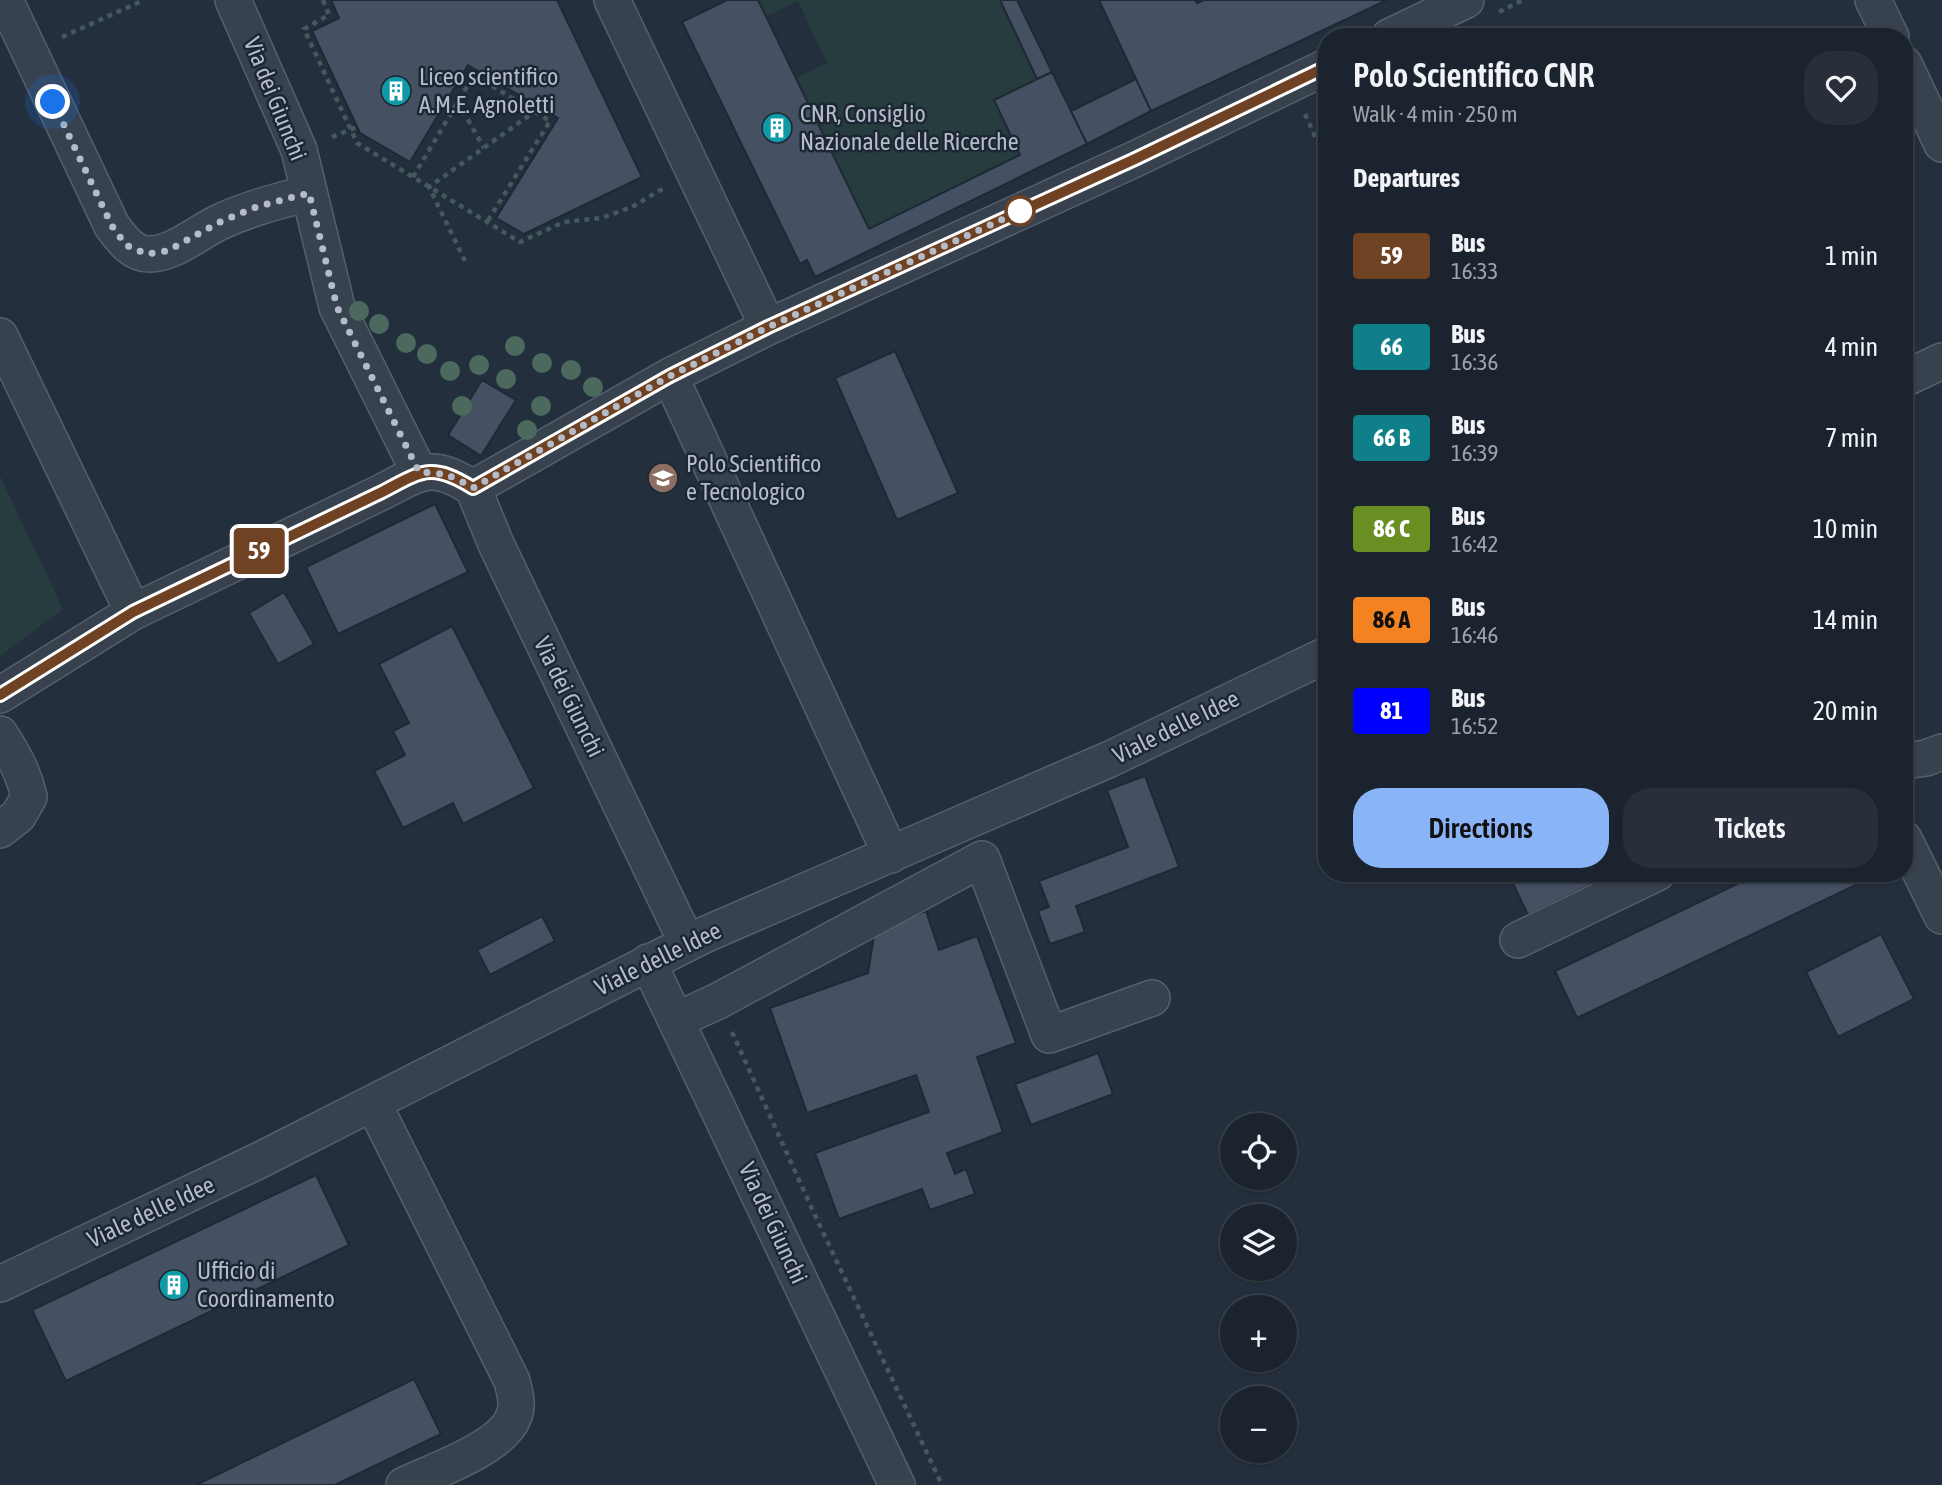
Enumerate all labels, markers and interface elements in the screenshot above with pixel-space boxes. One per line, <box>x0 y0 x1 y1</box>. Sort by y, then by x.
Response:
street label: Via dei Giunchi <box>239 33 312 164</box>
button: heart <box>1804 51 1878 125</box>
text: Polo Scientifico CNR <box>1353 56 1594 94</box>
place label: Liceo scientifico A.M.E. Agnoletti <box>419 63 558 118</box>
building icon: Liceo scientifico A.M.E. Agnoletti <box>379 74 413 108</box>
your location <box>35 84 70 119</box>
place label: CNR, Consiglio Nazionale delle Ricerche <box>800 100 1019 155</box>
text: Walk · 4 min · 250 m <box>1353 101 1517 127</box>
building icon: CNR, Consiglio Nazionale delle Ricerche <box>760 111 794 145</box>
text: Departures <box>1353 163 1460 193</box>
unlabelled marker <box>1005 196 1035 226</box>
text: Bus <box>1451 228 1485 258</box>
text: 1 min <box>1825 241 1878 271</box>
text: 59 <box>1380 242 1403 269</box>
text: 16:33 <box>1451 258 1498 284</box>
text: Bus <box>1451 319 1485 349</box>
text: 4 min <box>1825 332 1878 362</box>
text: 66 <box>1380 333 1403 360</box>
text: 16:36 <box>1451 349 1498 375</box>
text: Bus <box>1451 410 1485 440</box>
text: 7 min <box>1825 423 1878 453</box>
text: 66 B <box>1373 424 1410 451</box>
text: 16:39 <box>1451 440 1498 466</box>
place label: Polo Scientifico e Tecnologico <box>686 450 821 505</box>
school or university icon: Polo Scientifico e Tecnologico <box>646 461 680 495</box>
text: Bus <box>1451 501 1485 531</box>
text: 10 min <box>1813 514 1878 544</box>
text: 86 C <box>1373 515 1410 542</box>
line badge: 59 <box>228 528 290 574</box>
text: 16:42 <box>1451 531 1498 557</box>
text: 59 <box>248 537 270 564</box>
text: Bus <box>1451 592 1485 622</box>
text: 14 min <box>1813 605 1878 635</box>
text: 86 A <box>1373 606 1410 633</box>
text: 16:46 <box>1451 622 1498 648</box>
street label: Via dei Giunchi <box>529 632 610 761</box>
text: Bus <box>1451 683 1485 713</box>
street label: Viale delle Idee <box>1108 684 1243 769</box>
text: 20 min <box>1813 696 1878 726</box>
text: 81 <box>1380 697 1403 724</box>
text: 16:52 <box>1451 713 1498 739</box>
button: Directions <box>1353 788 1609 868</box>
button: Tickets <box>1623 788 1878 868</box>
street label: Viale delle Idee <box>590 916 725 1001</box>
map controls <box>1220 1113 1297 1463</box>
button: locate <box>1220 1113 1297 1190</box>
street label: Via dei Giunchi <box>734 1158 813 1288</box>
street label: Viale delle Idee <box>83 1170 219 1253</box>
button: layers <box>1220 1204 1297 1281</box>
place label: Ufficio di Coordinamento <box>197 1257 335 1312</box>
building icon: Ufficio di Coordinamento <box>157 1268 191 1302</box>
button: + <box>1220 1295 1297 1372</box>
button: − <box>1220 1386 1297 1463</box>

